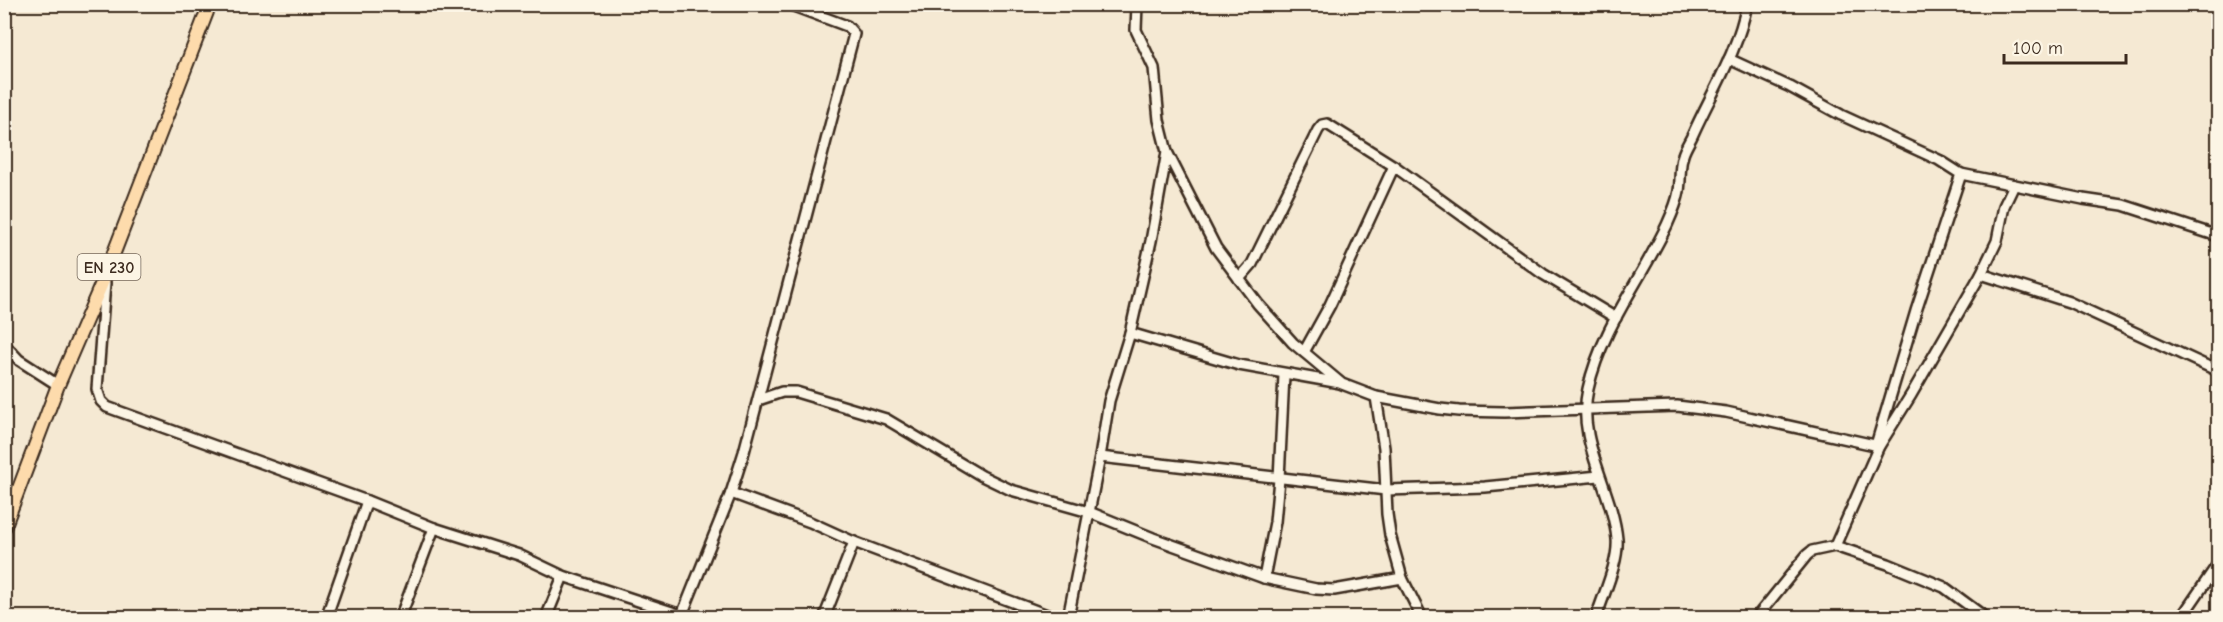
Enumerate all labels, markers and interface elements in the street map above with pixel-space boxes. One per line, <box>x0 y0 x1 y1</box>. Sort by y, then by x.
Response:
scale bar <box>2004 27 2126 65</box>
text: 100 m <box>2013 38 2063 59</box>
road number: EN 230 <box>78 254 140 280</box>

